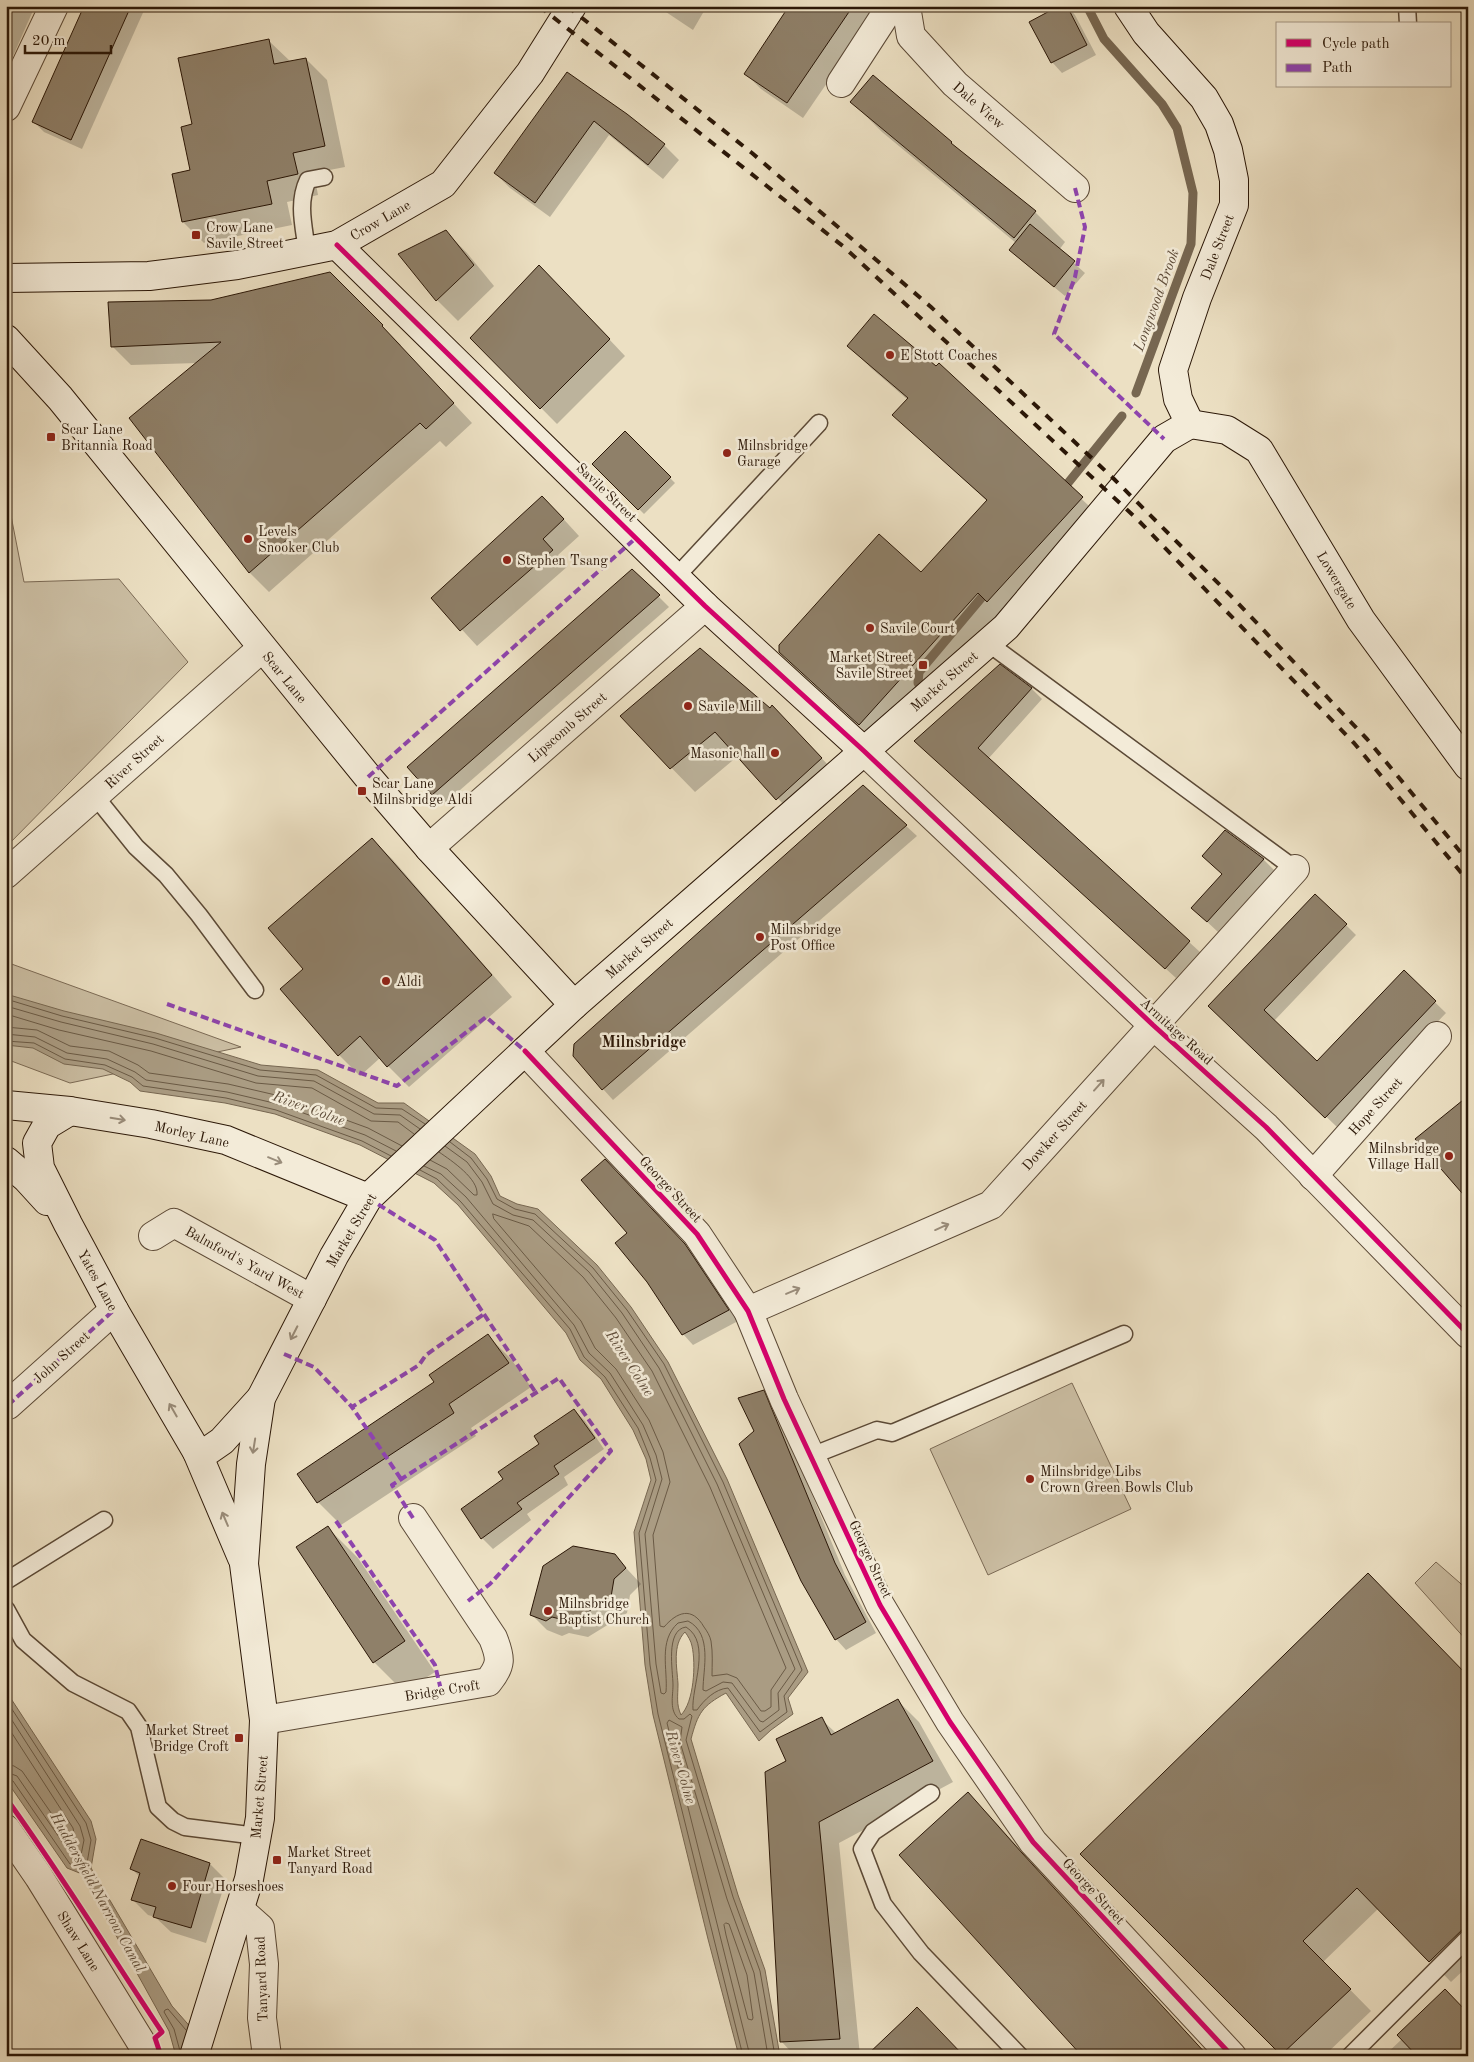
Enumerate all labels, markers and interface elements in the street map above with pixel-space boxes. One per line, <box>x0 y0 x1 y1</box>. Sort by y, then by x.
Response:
scale bar <box>25 22 111 54</box>
legend <box>1276 22 1452 88</box>
text: 20 m <box>32 34 66 49</box>
text: Cycle path <box>1322 37 1390 52</box>
text: Path <box>1322 61 1352 76</box>
street label: Dale View <box>950 80 1007 132</box>
street label: Crow Lane <box>348 198 413 244</box>
street label: Dale Street <box>1199 213 1237 282</box>
place label: Crow Lane Savile Street <box>206 221 284 251</box>
marker: Crow Lane Savile Street <box>190 229 202 241</box>
water label: Longwood Brook <box>1132 247 1183 355</box>
marker: E Stott Coaches <box>884 349 896 361</box>
place label: E Stott Coaches <box>900 349 997 363</box>
place label: Scar Lane Britannia Road <box>61 423 153 453</box>
marker: Scar Lane Britannia Road <box>45 431 57 443</box>
place label: Milnsbridge Garage <box>737 439 808 469</box>
marker: Milnsbridge Garage <box>721 447 733 459</box>
street label: Savile Street <box>574 461 639 525</box>
place label: Levels Snooker Club <box>258 525 339 555</box>
marker: Levels Snooker Club <box>242 533 254 545</box>
street label: Lowergate <box>1314 549 1359 612</box>
marker: Stephen Tsang <box>501 554 513 566</box>
place label: Stephen Tsang <box>517 554 608 568</box>
marker: Savile Court <box>864 622 876 634</box>
place label: Savile Court <box>880 622 955 636</box>
street label: Scar Lane <box>259 649 309 706</box>
street label: Market Street <box>908 649 981 715</box>
place label: Market Street Savile Street <box>829 651 913 681</box>
marker: Market Street Savile Street <box>917 659 929 671</box>
street label: Lipscomb Street <box>526 690 610 765</box>
marker: Savile Mill <box>682 700 694 712</box>
place label: Savile Mill <box>698 700 762 714</box>
street label: River Street <box>103 732 167 792</box>
place label: Masonic hall <box>690 747 765 761</box>
marker: Masonic hall <box>769 747 781 759</box>
place label: Scar Lane Milnsbridge Aldi <box>372 777 473 807</box>
marker: Scar Lane Milnsbridge Aldi <box>356 785 368 797</box>
street label: Market Street <box>603 916 676 982</box>
place label: Milnsbridge Post Office <box>770 923 841 953</box>
marker: Milnsbridge Post Office <box>754 931 766 943</box>
marker: Aldi <box>380 975 392 987</box>
place label: Aldi <box>396 975 422 989</box>
street label: Armitage Road <box>1137 996 1215 1068</box>
district label: Milnsbridge <box>602 1035 686 1051</box>
street label: Hope Street <box>1346 1075 1405 1138</box>
one-way arrow <box>1093 1079 1105 1092</box>
water label: River Colne <box>269 1089 347 1129</box>
street label: Dowker Street <box>1020 1098 1090 1173</box>
one-way arrow <box>110 1114 126 1124</box>
street label: Morley Lane <box>153 1120 231 1150</box>
place label: Milnsbridge Village Hall <box>1367 1142 1439 1172</box>
marker: Milnsbridge Village Hall <box>1443 1150 1455 1162</box>
street label: George Street <box>636 1154 704 1225</box>
one-way arrow <box>267 1156 282 1166</box>
street label: Market Street <box>324 1191 380 1270</box>
one-way arrow <box>934 1221 949 1231</box>
street label: Balmford's Yard West <box>183 1224 306 1301</box>
street label: Yates Lane <box>75 1247 120 1314</box>
one-way arrow <box>785 1286 800 1296</box>
one-way arrow <box>289 1326 299 1341</box>
water label: River Colne <box>601 1327 656 1400</box>
street label: John Street <box>31 1329 93 1387</box>
one-way arrow <box>167 1403 177 1417</box>
one-way arrow <box>249 1438 259 1454</box>
place label: Milnsbridge Libs Crown Green Bowls Club <box>1040 1465 1193 1495</box>
marker: Milnsbridge Libs Crown Green Bowls Club <box>1024 1473 1036 1485</box>
one-way arrow <box>220 1512 230 1527</box>
street label: George Street <box>846 1518 894 1601</box>
place label: Milnsbridge Baptist Church <box>558 1597 650 1627</box>
marker: Milnsbridge Baptist Church <box>542 1605 554 1617</box>
street label: Bridge Croft <box>404 1678 481 1704</box>
place label: Market Street Bridge Croft <box>145 1724 229 1754</box>
water label: River Colne <box>662 1728 697 1806</box>
marker: Market Street Bridge Croft <box>233 1732 245 1744</box>
street label: Market Street <box>249 1755 271 1840</box>
water label: Huddersfield Narrow Canal <box>46 1809 147 1976</box>
place label: Market Street Tanyard Road <box>287 1846 373 1876</box>
marker: Market Street Tanyard Road <box>271 1854 283 1866</box>
street label: George Street <box>1059 1856 1127 1927</box>
marker: Four Horseshoes <box>166 1880 178 1892</box>
place label: Four Horseshoes <box>182 1880 284 1894</box>
street label: Shaw Lane <box>54 1909 102 1974</box>
street label: Tanyard Road <box>254 1936 270 2022</box>

